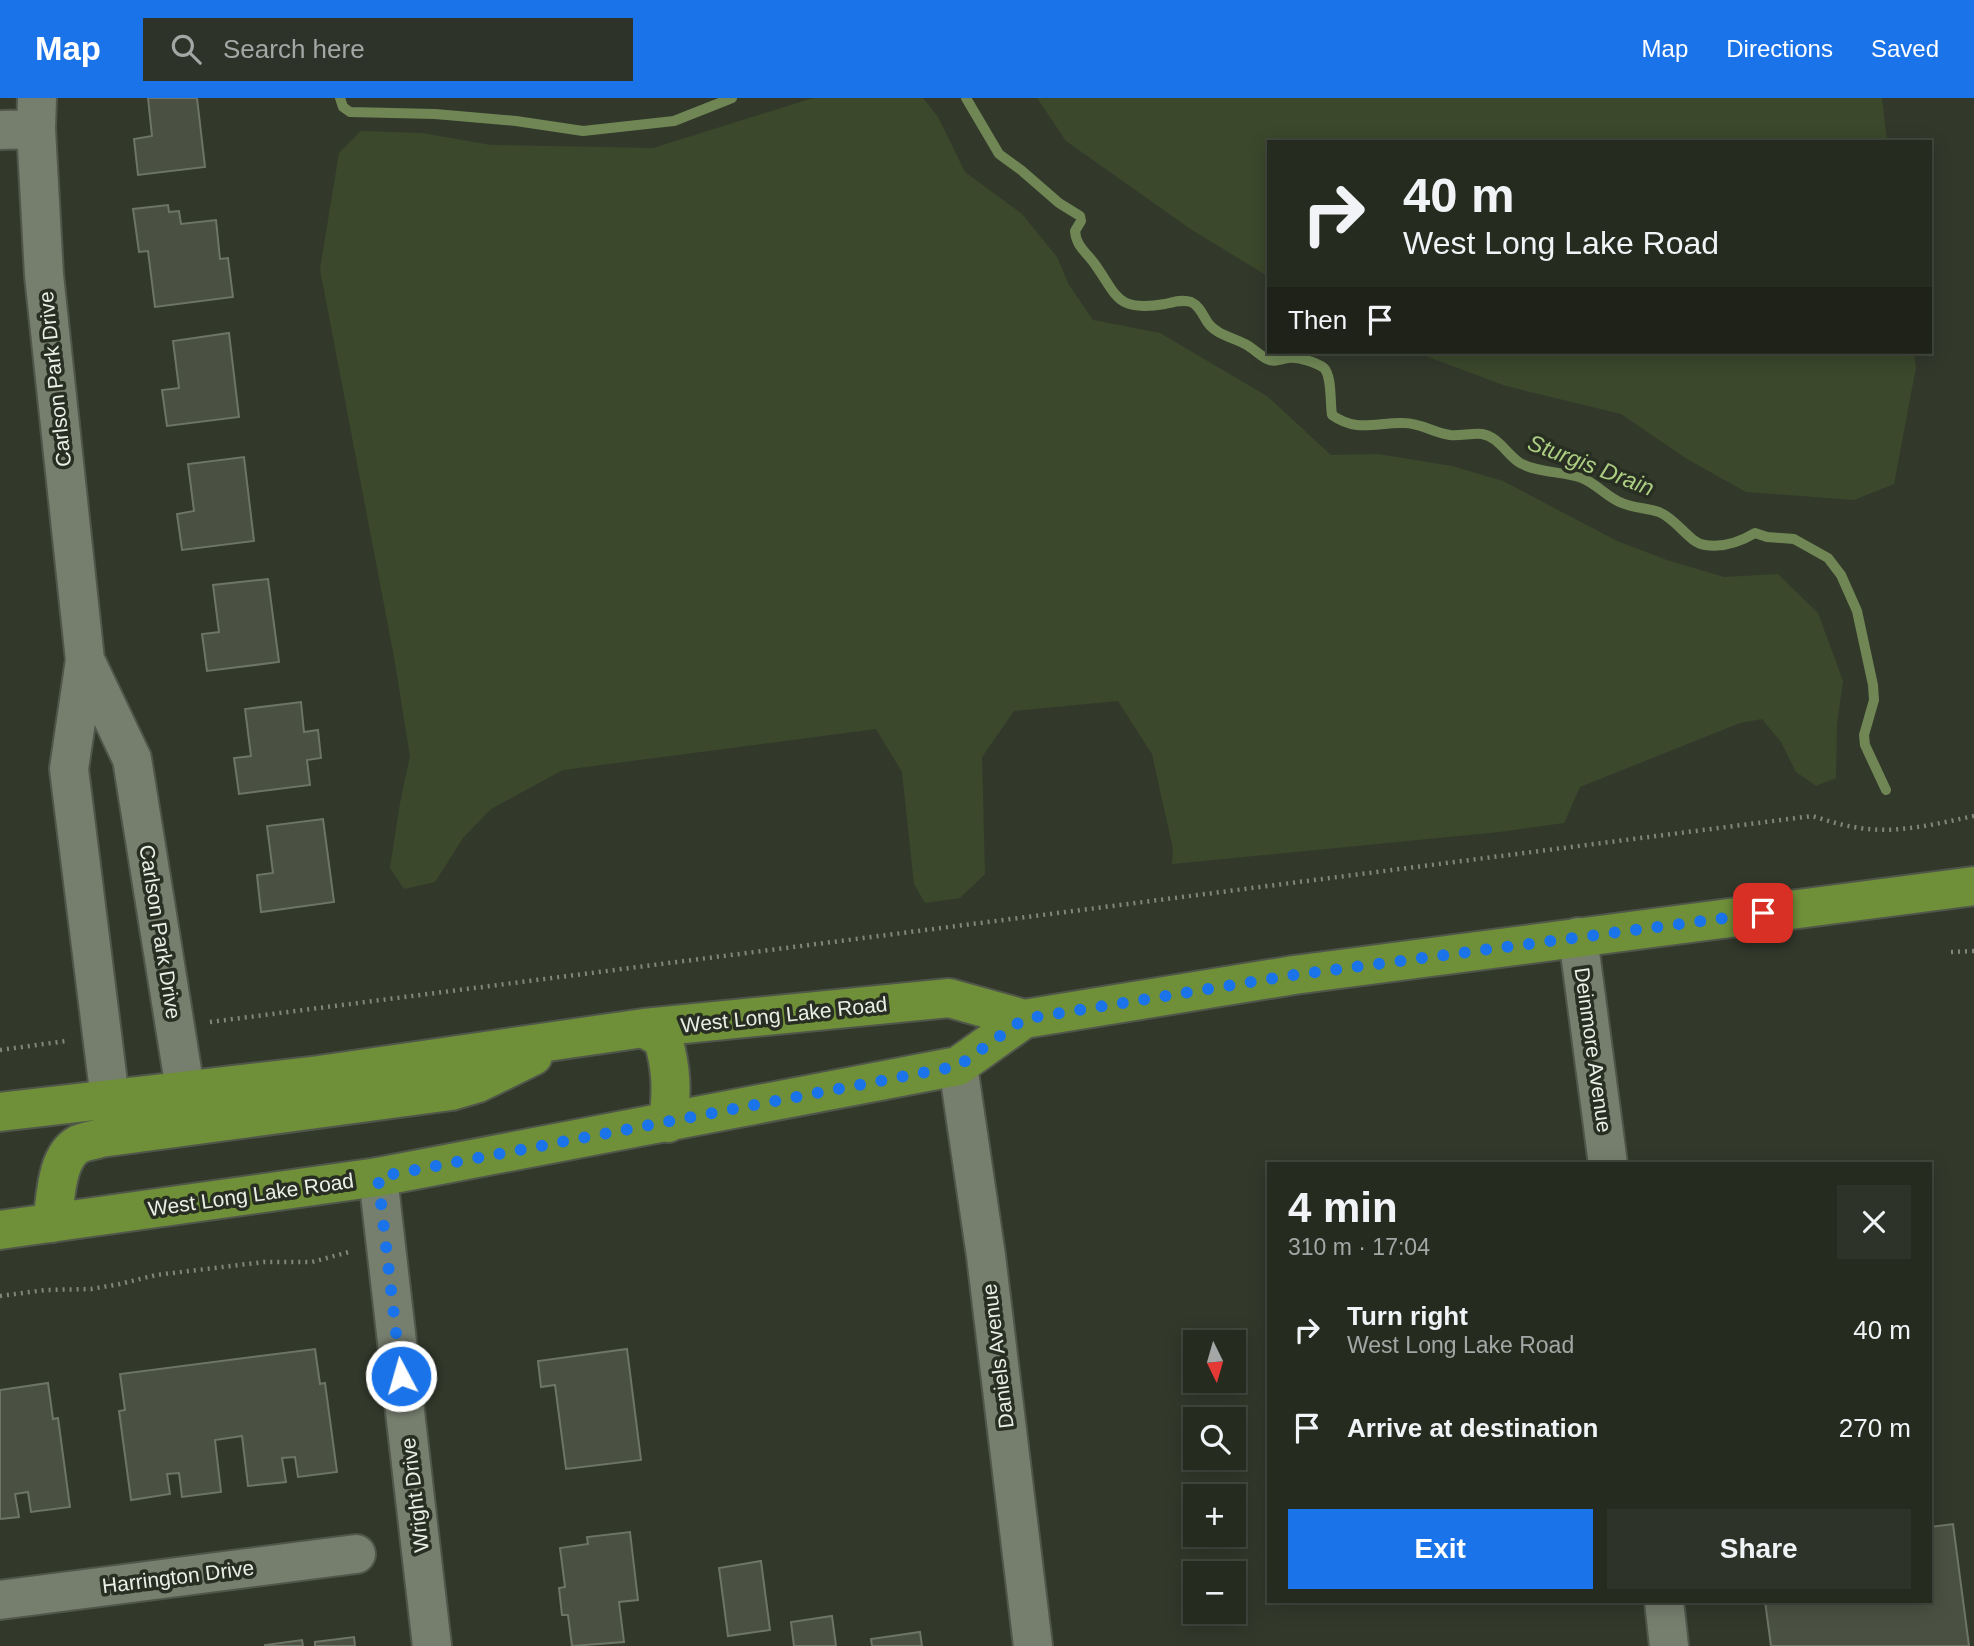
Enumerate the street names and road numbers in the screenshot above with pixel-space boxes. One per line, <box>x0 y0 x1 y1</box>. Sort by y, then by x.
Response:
street label: Carlson Park Drive <box>34 290 75 468</box>
street label: Carlson Park Drive <box>135 843 186 1021</box>
street label: Deinmore Avenue <box>1571 966 1616 1134</box>
street label: West Long Lake Road <box>680 992 888 1037</box>
street label: West Long Lake Road <box>147 1169 355 1220</box>
street label: Daniels Avenue <box>977 1282 1018 1430</box>
street label: Wright Drive <box>396 1437 433 1554</box>
street label: Harrington Drive <box>101 1556 255 1597</box>

